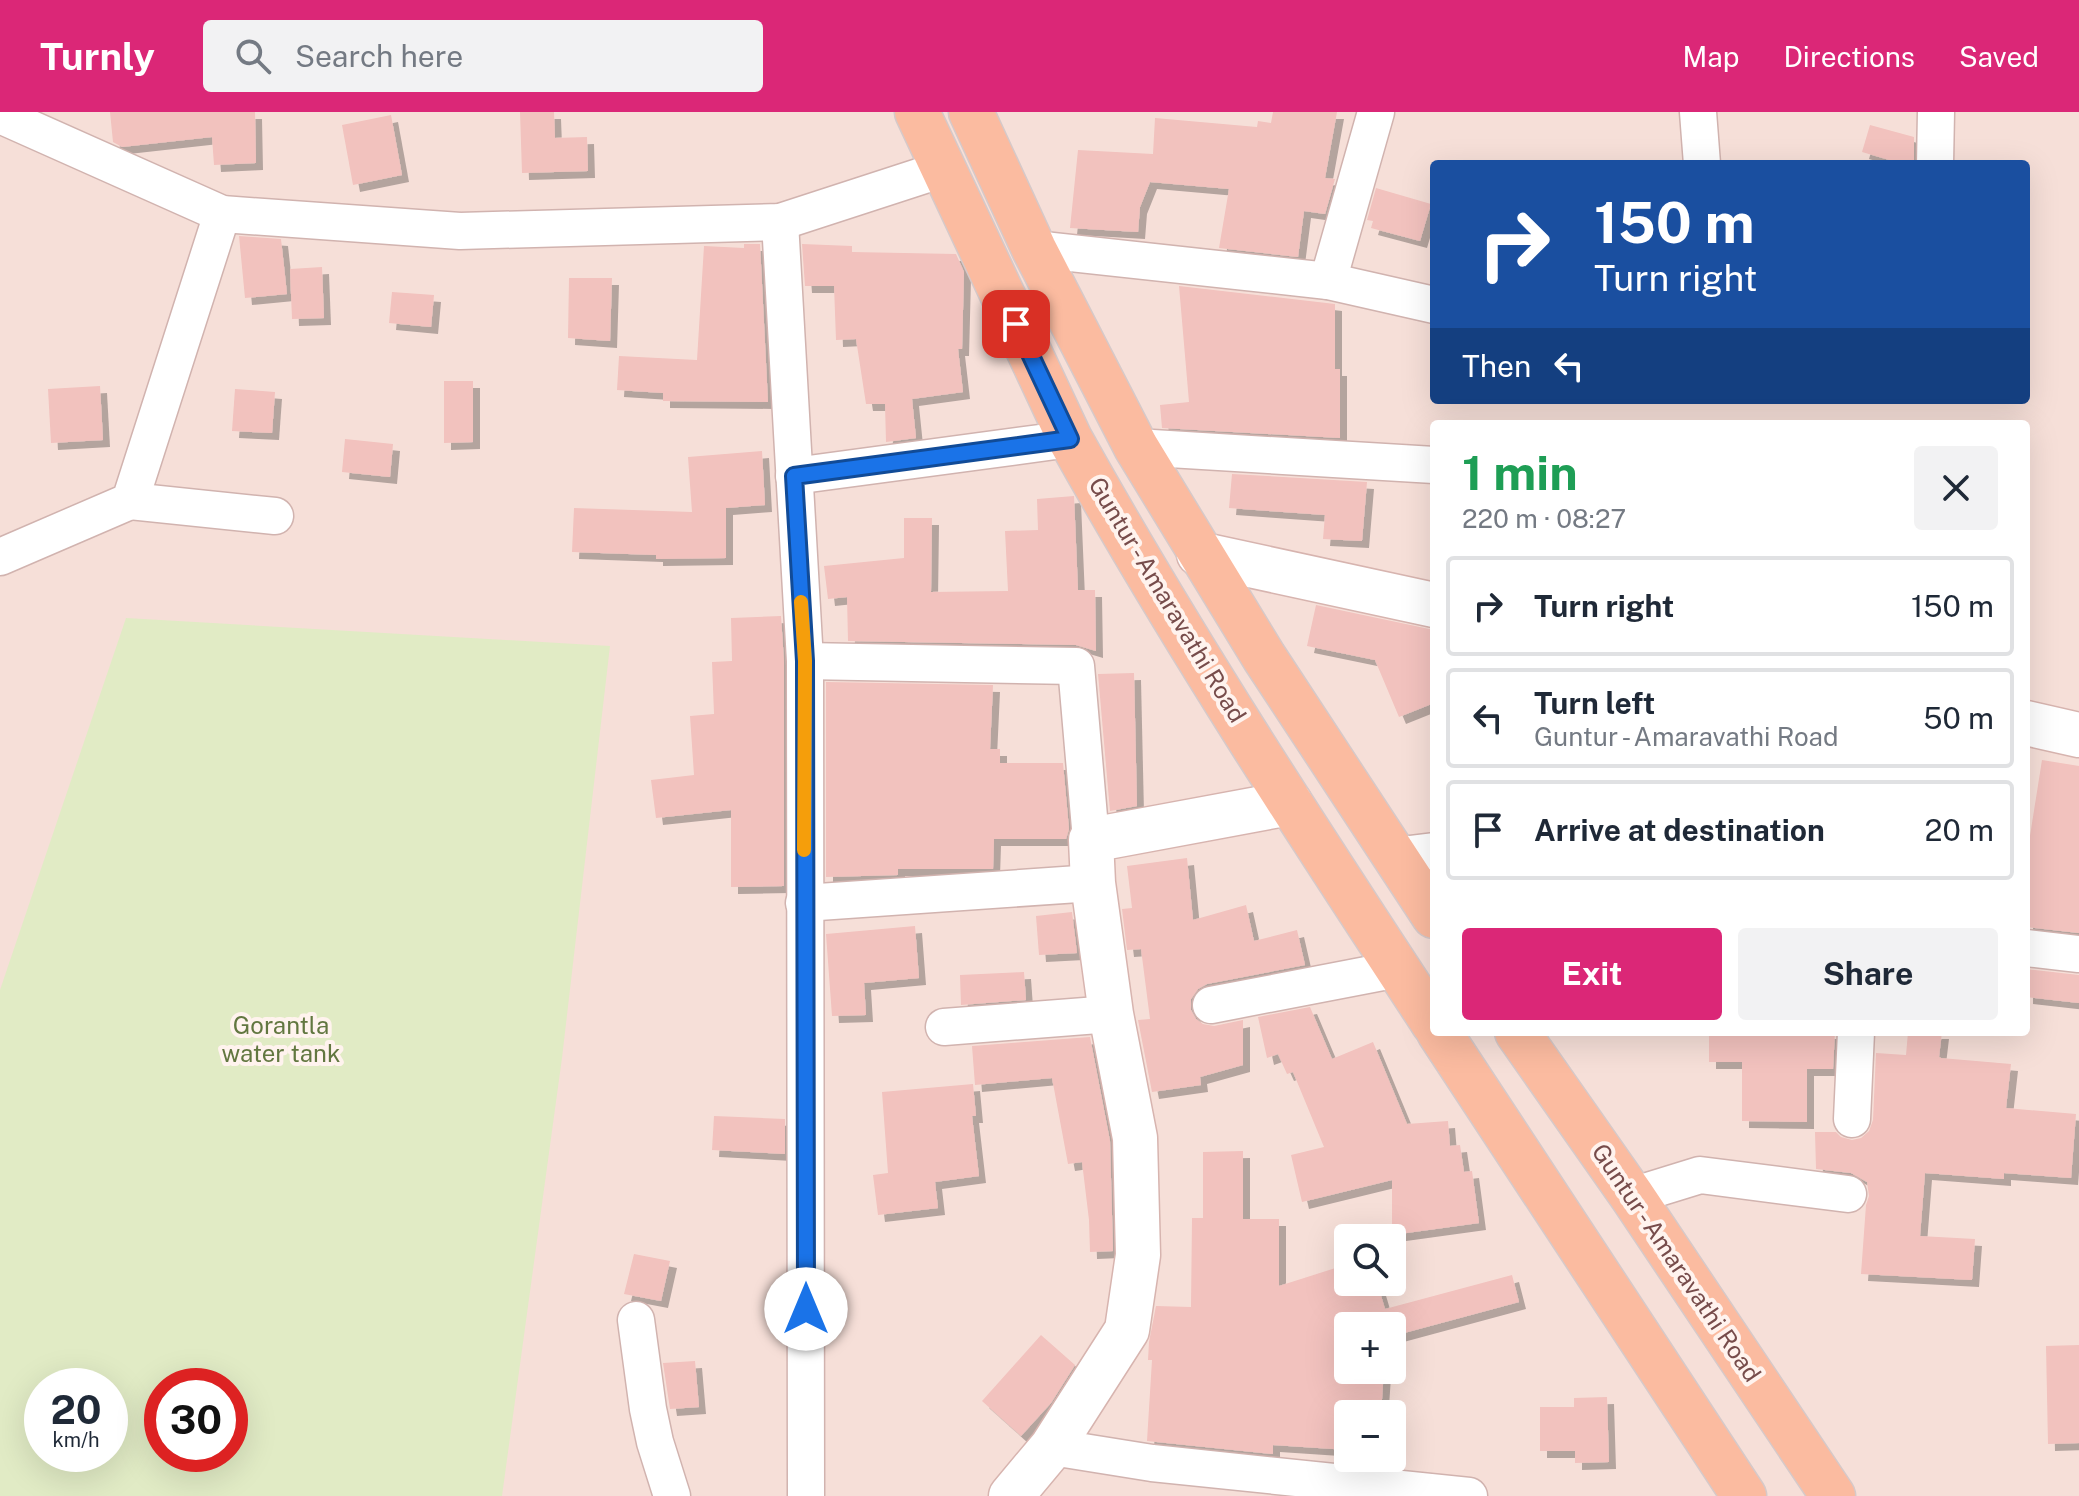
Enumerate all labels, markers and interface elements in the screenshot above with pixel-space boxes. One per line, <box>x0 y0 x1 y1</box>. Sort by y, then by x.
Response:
search box <box>203 20 763 92</box>
text: Turnly <box>40 34 155 79</box>
icon: search <box>231 34 275 78</box>
text: Search here <box>295 38 463 74</box>
text: Map <box>1683 40 1739 73</box>
text: Directions <box>1783 40 1915 73</box>
text: Saved <box>1959 40 2039 73</box>
text: 150 m <box>1594 190 1755 256</box>
icon: right <box>1462 192 1566 296</box>
text: Turn right <box>1594 257 1757 299</box>
pin <box>982 290 1050 358</box>
icon: arrive <box>994 302 1038 346</box>
icon: left <box>1547 344 1591 388</box>
text: Then <box>1462 348 1531 384</box>
text: 1 min <box>1462 444 1578 501</box>
button: close <box>1914 446 1998 530</box>
street label: Guntur - Amaravathi Road <box>1083 472 1252 727</box>
text: 220 m · 08:27 <box>1462 503 1626 534</box>
icon: right <box>1466 584 1510 628</box>
text: Turn right <box>1534 588 1674 624</box>
text: 150 m <box>1911 588 1994 624</box>
text: Turn left <box>1534 685 1655 721</box>
icon: left <box>1466 696 1510 740</box>
text: 50 m <box>1923 700 1994 736</box>
text: Guntur - Amaravathi Road <box>1534 721 1838 752</box>
icon: arrive <box>1466 808 1510 852</box>
text: Arrive at destination <box>1534 812 1825 848</box>
text: 20 m <box>1925 812 1994 848</box>
button: Exit <box>1462 928 1722 1020</box>
button: Share <box>1738 928 1998 1020</box>
park label: Gorantla water tank <box>222 1011 340 1067</box>
street label: Guntur - Amaravathi Road <box>1587 1138 1767 1387</box>
map controls <box>1334 1224 1406 1472</box>
button: search <box>1334 1224 1406 1296</box>
position arrow <box>764 1267 848 1351</box>
button: + <box>1334 1312 1406 1384</box>
speed limit sign: 30 <box>144 1368 248 1472</box>
text: 20 <box>50 1386 102 1433</box>
button: − <box>1334 1400 1406 1472</box>
text: km/h <box>52 1428 100 1452</box>

